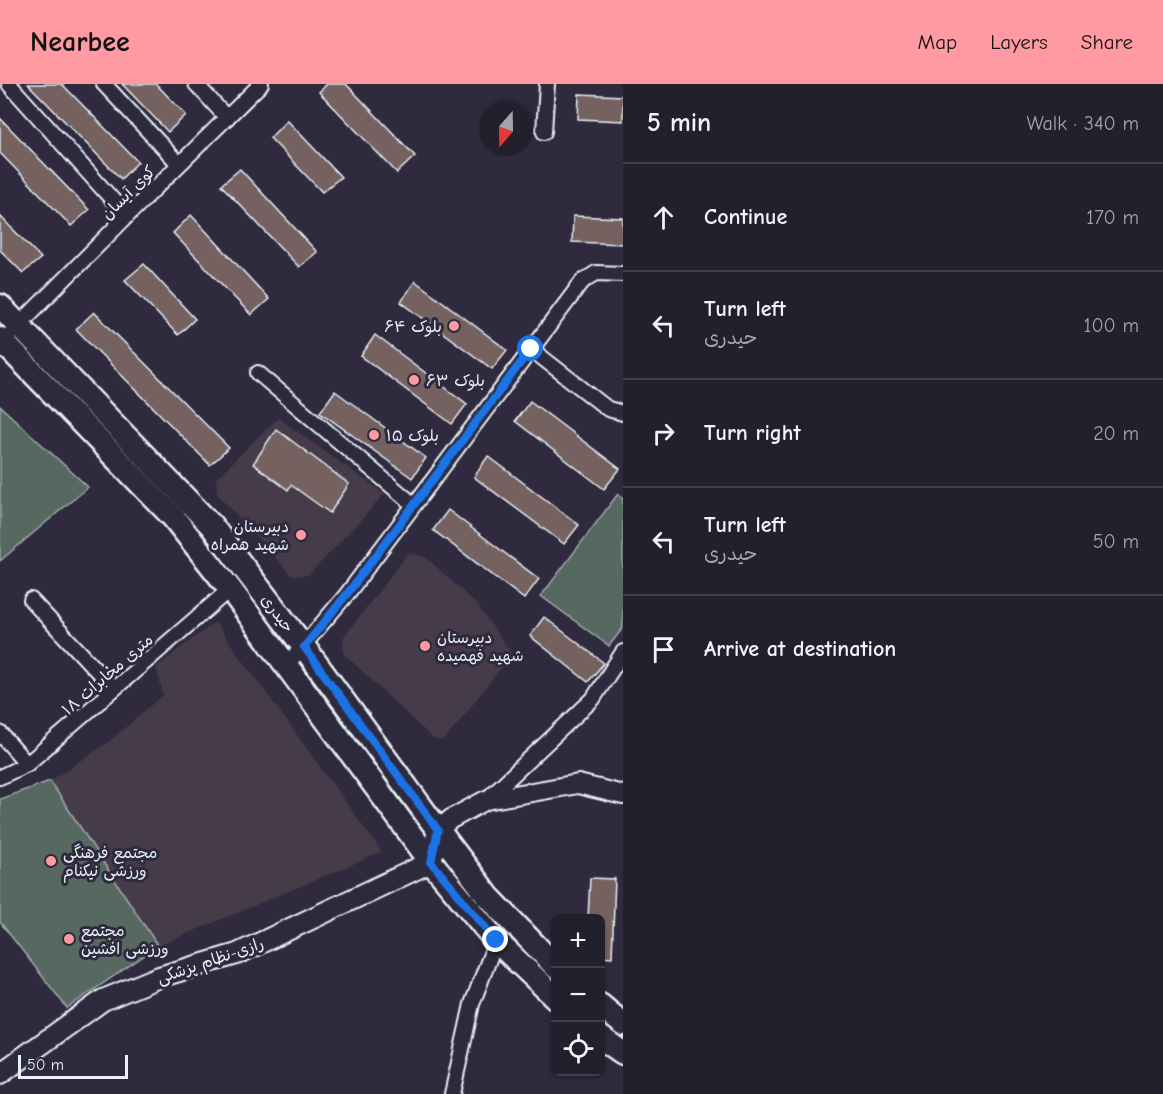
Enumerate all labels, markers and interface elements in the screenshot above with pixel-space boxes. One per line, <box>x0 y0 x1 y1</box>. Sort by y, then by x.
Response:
text: Nearbee <box>30 26 130 58</box>
text: Map <box>918 30 957 54</box>
text: Layers <box>990 30 1048 54</box>
text: Share <box>1081 30 1133 54</box>
north arrow <box>479 102 533 156</box>
text: 5 min <box>647 108 711 138</box>
text: Walk · 340 m <box>1027 112 1139 135</box>
street label: کوی آیسان <box>98 162 160 224</box>
icon: ahead <box>647 201 680 234</box>
text: Continue <box>704 204 787 230</box>
text: 170 m <box>1086 206 1139 229</box>
text: Turn left <box>704 296 786 322</box>
icon: left <box>647 309 680 342</box>
text: 100 m <box>1084 314 1139 337</box>
place label: بلوک ۶۴ <box>384 318 442 337</box>
marker: بلوک ۶۴ <box>447 319 461 333</box>
text: حیدری <box>704 326 757 349</box>
route start <box>517 335 543 361</box>
place label: بلوک ۶۳ <box>426 372 485 391</box>
marker: بلوک ۶۳ <box>407 373 421 387</box>
icon: right <box>647 417 680 450</box>
text: Turn right <box>704 420 801 446</box>
text: 20 m <box>1093 422 1139 445</box>
place label: بلوک ۱۵ <box>386 427 439 446</box>
marker: بلوک ۱۵ <box>367 428 381 442</box>
text: Turn left <box>704 512 786 538</box>
place label: دبیرستان شهید همراه <box>211 518 289 554</box>
icon: left <box>647 525 680 558</box>
marker: دبیرستان شهید همراه <box>294 528 308 542</box>
text: 50 m <box>1093 530 1139 553</box>
text: حیدری <box>704 542 757 565</box>
street label: حیدری <box>257 591 297 636</box>
place label: دبیرستان شهید فهمیده <box>437 629 524 665</box>
street label: ۱۸ متری مخابرات <box>59 631 157 719</box>
icon: arrive <box>647 633 680 666</box>
text: Arrive at destination <box>704 636 896 662</box>
marker: دبیرستان شهید فهمیده <box>418 639 432 653</box>
place label: مجتمع فرهنگی ورزشی نیکنام <box>63 843 157 883</box>
marker: مجتمع فرهنگی ورزشی نیکنام <box>44 854 58 868</box>
map controls <box>551 914 605 1076</box>
button: + <box>551 914 605 968</box>
place label: مجتمع ورزشی افشین <box>81 922 169 959</box>
route end <box>482 926 508 952</box>
marker: مجتمع ورزشی افشین <box>62 932 76 946</box>
street label: رازی-نظام پزشکی <box>155 934 267 990</box>
button: − <box>551 968 605 1022</box>
button: locate <box>551 1022 605 1076</box>
scale bar <box>18 1052 128 1080</box>
text: 50 m <box>27 1056 64 1074</box>

